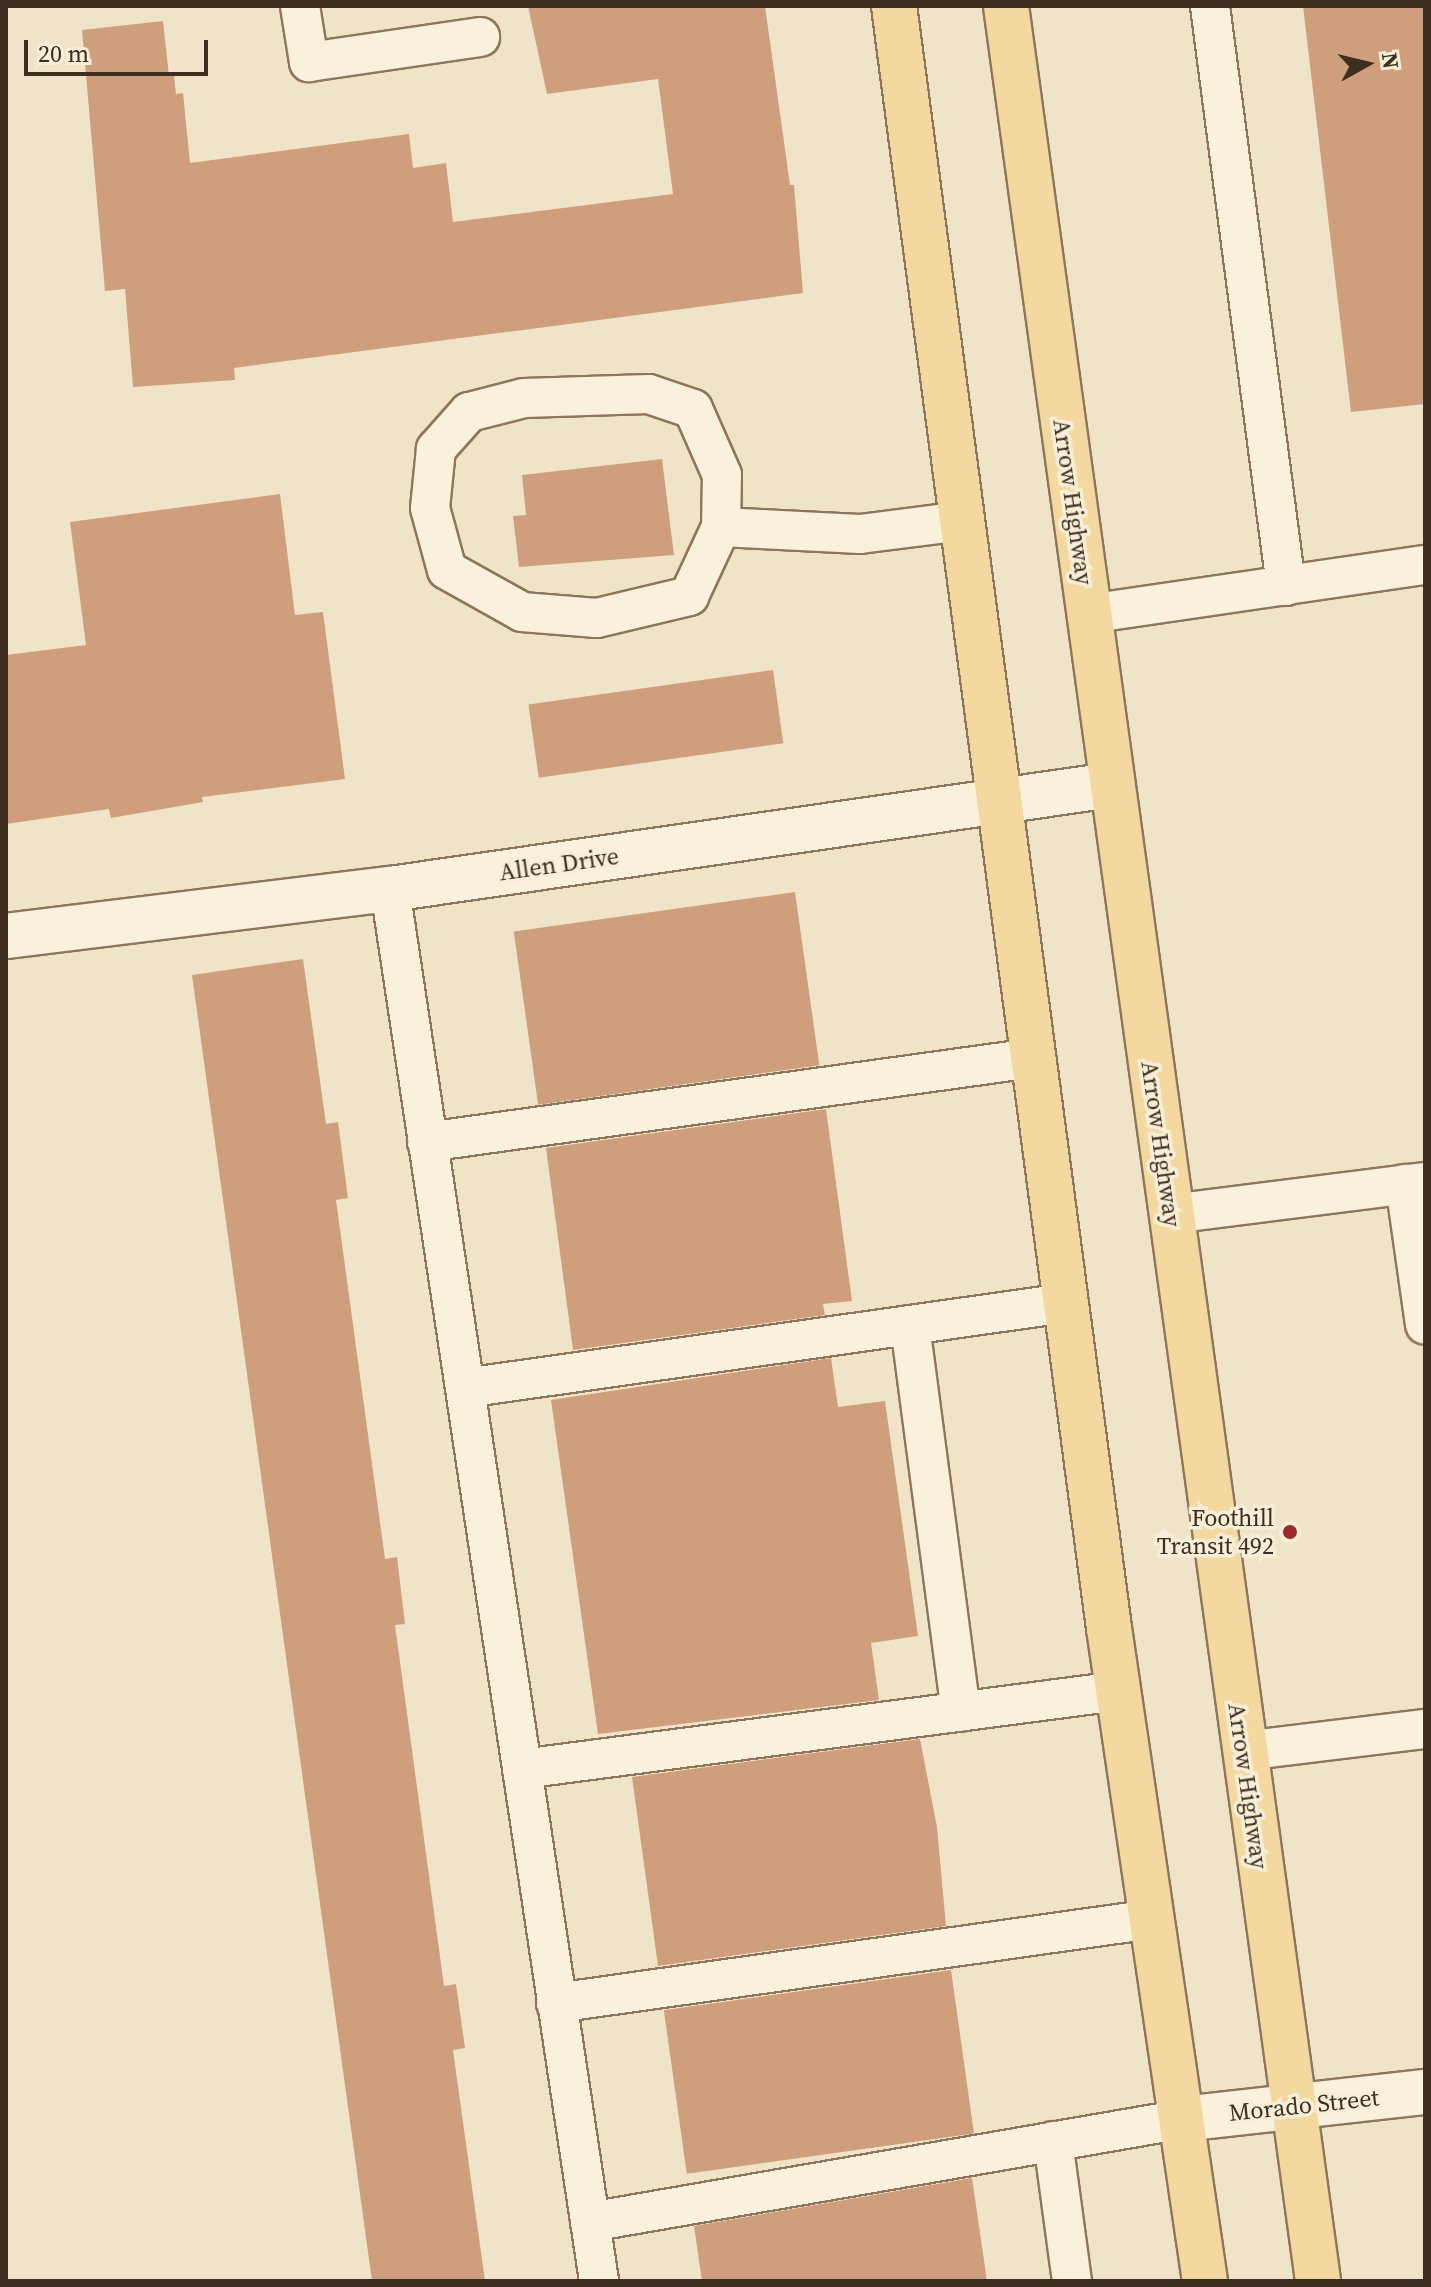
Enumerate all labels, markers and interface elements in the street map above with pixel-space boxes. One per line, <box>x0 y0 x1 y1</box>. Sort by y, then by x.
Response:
scale bar <box>28 24 212 74</box>
north arrow <box>1327 24 1407 104</box>
text: 20 m <box>38 37 89 70</box>
text: N <box>1375 51 1407 71</box>
street label: Arrow Highway <box>1047 417 1099 587</box>
street label: Allen Drive <box>497 841 621 887</box>
street label: Arrow Highway <box>1135 1059 1187 1229</box>
place label: Foothill Transit 492 <box>1157 1504 1274 1560</box>
marker: Foothill Transit 492 <box>1281 1523 1299 1541</box>
street label: Arrow Highway <box>1222 1701 1274 1871</box>
street label: Morado Street <box>1227 2083 1381 2127</box>

